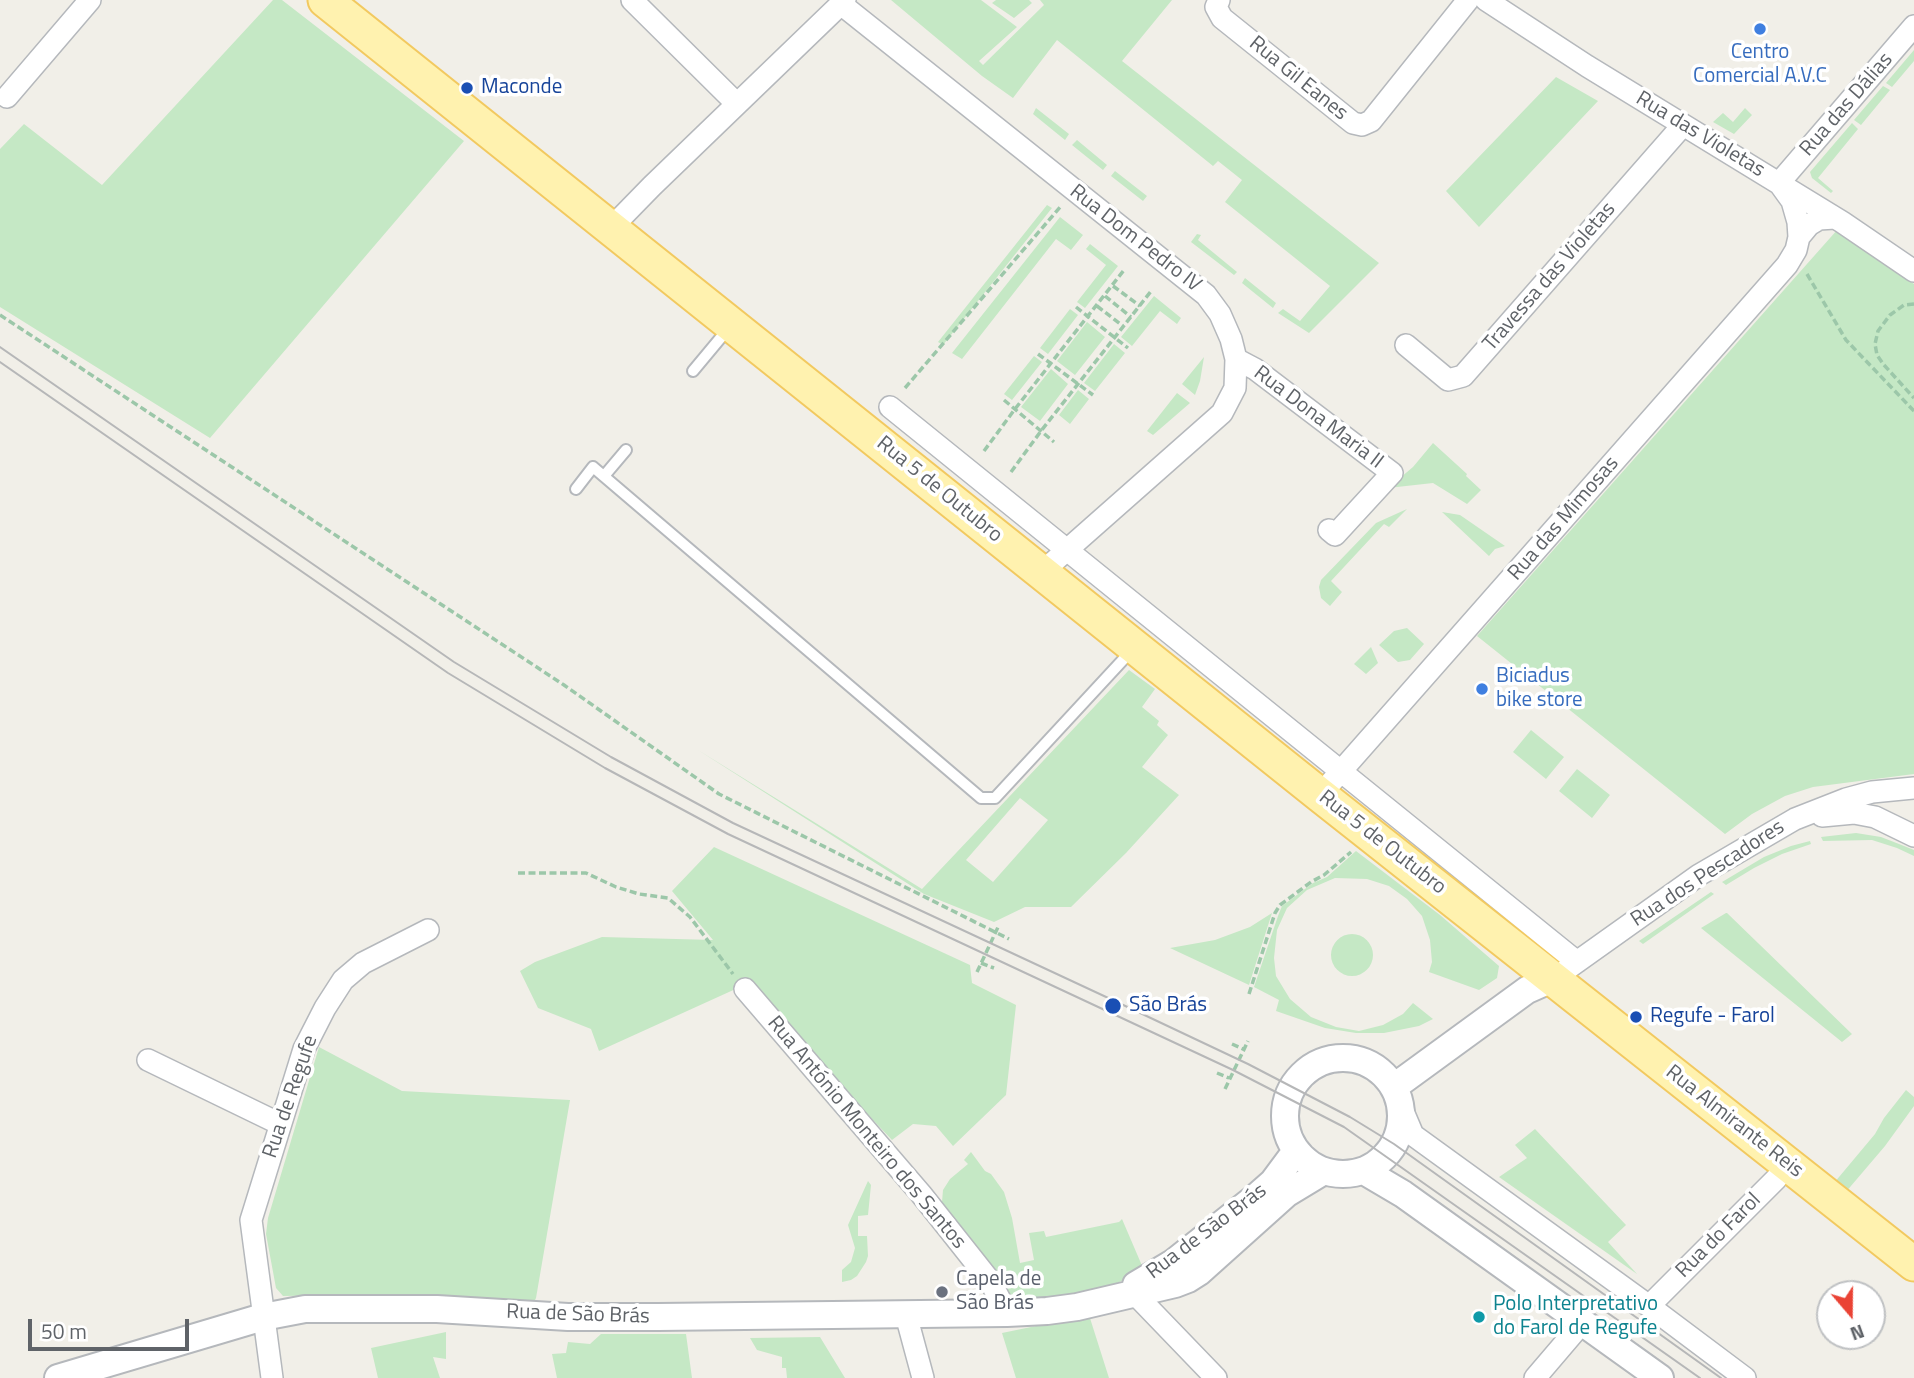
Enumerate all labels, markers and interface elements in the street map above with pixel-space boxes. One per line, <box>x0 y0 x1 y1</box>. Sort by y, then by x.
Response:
marker: Centro Comercial A.V.C <box>1752 21 1768 37</box>
street label: Rua Gil Eanes <box>1243 31 1353 127</box>
place label: Centro Comercial A.V.C <box>1693 40 1827 90</box>
street label: Rua das Dálias <box>1795 48 1899 162</box>
place label: Maconde <box>481 75 562 101</box>
marker: Maconde <box>459 80 475 96</box>
street label: Rua das Violetas <box>1631 87 1769 183</box>
street label: Rua Dom Pedro IV <box>1064 180 1206 298</box>
street label: Travessa das Violetas <box>1478 197 1622 357</box>
street label: Rua Dona Maria II <box>1248 361 1388 475</box>
street label: Rua 5 de Outubro <box>871 432 1007 548</box>
street label: Rua das Mimosas <box>1503 452 1625 586</box>
place label: Biciadus bike store <box>1496 664 1583 714</box>
marker: Biciadus bike store <box>1474 681 1490 697</box>
street label: Rua 5 de Outubro <box>1313 785 1451 901</box>
street label: Rua dos Pescadores <box>1627 815 1789 933</box>
place label: São Brás <box>1129 993 1207 1019</box>
marker: São Brás <box>1103 996 1123 1016</box>
place label: Regufe - Farol <box>1650 1004 1775 1030</box>
marker: Regufe - Farol <box>1628 1009 1644 1025</box>
street label: Rua António Monteiro dos Santos <box>761 1012 971 1254</box>
street label: Rua de Regufe <box>258 1032 324 1162</box>
street label: Rua Almirante Reis <box>1660 1060 1808 1184</box>
street label: Rua de São Brás <box>1142 1179 1272 1285</box>
street label: Rua do Farol <box>1671 1188 1767 1284</box>
place label: Capela de São Brás <box>956 1267 1041 1317</box>
north arrow <box>1816 1280 1886 1350</box>
marker: Capela de São Brás <box>934 1284 950 1300</box>
place label: Polo Interpretativo do Farol de Regufe <box>1493 1292 1658 1342</box>
street label: Rua de São Brás <box>506 1300 650 1330</box>
scale bar <box>32 1304 192 1348</box>
marker: Polo Interpretativo do Farol de Regufe <box>1471 1309 1487 1325</box>
text: 50 m <box>41 1315 87 1347</box>
text: N <box>1847 1317 1869 1349</box>

